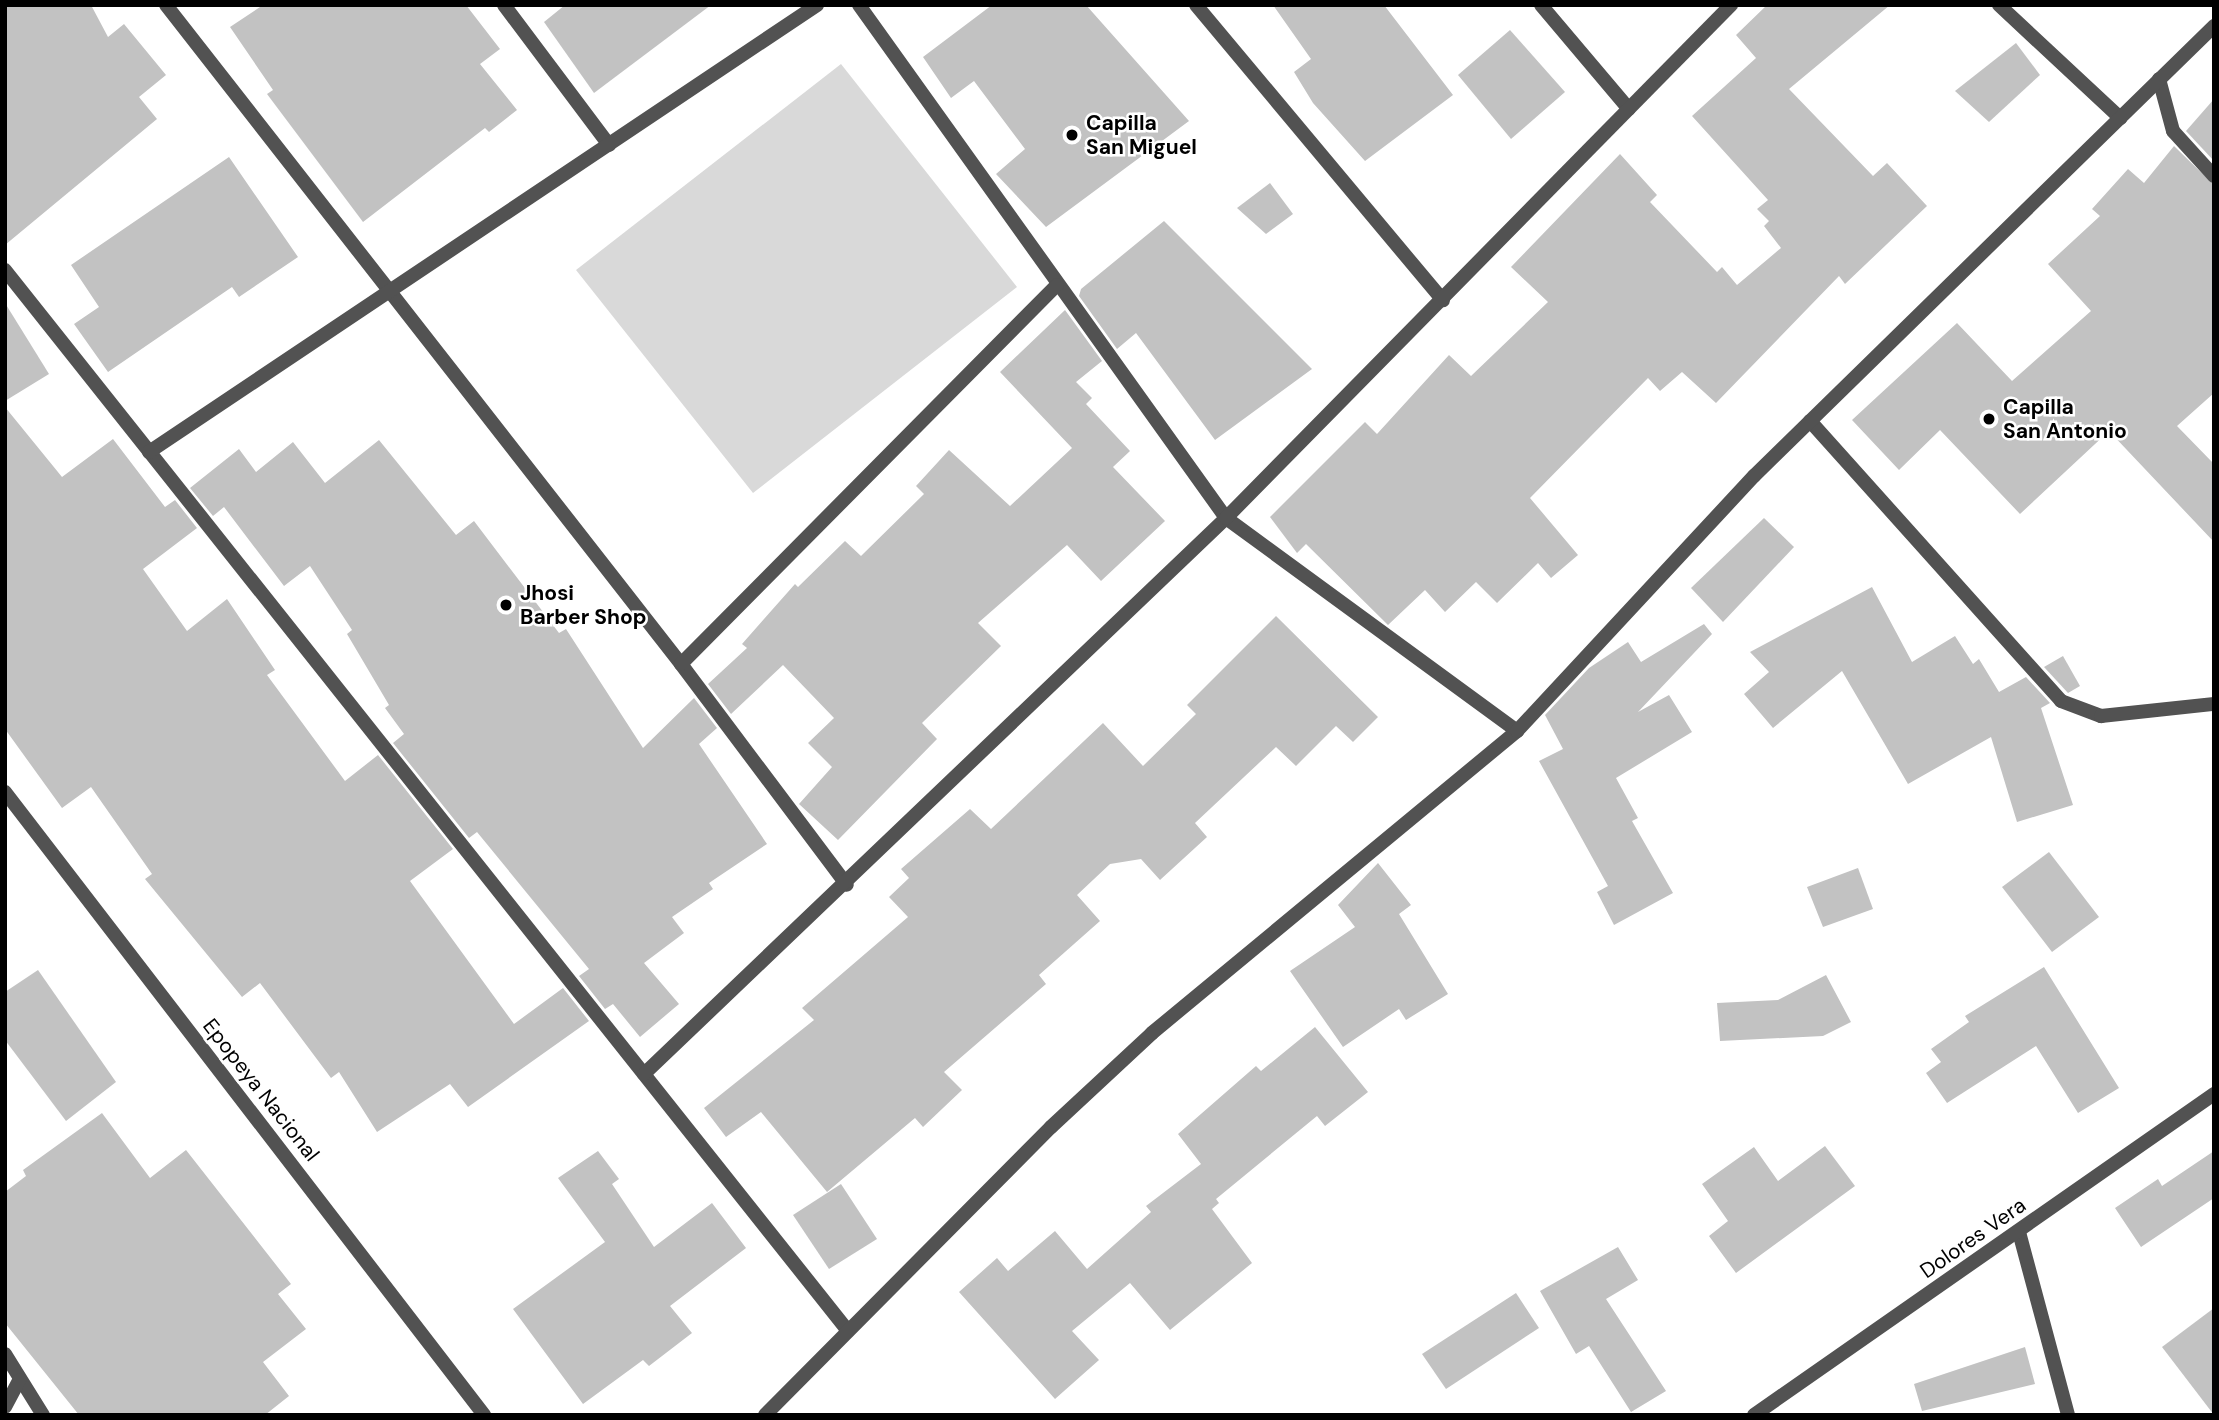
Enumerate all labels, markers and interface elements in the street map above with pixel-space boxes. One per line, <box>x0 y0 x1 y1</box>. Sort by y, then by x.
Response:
place label: Capilla San Miguel <box>1086 110 1197 160</box>
marker: Capilla San Miguel <box>1064 127 1080 143</box>
place label: Capilla San Antonio <box>2003 394 2127 444</box>
marker: Capilla San Antonio <box>1981 411 1997 427</box>
place label: Jhosi Barber Shop <box>520 580 646 630</box>
marker: Jhosi Barber Shop <box>498 597 514 613</box>
street label: Epopeya Nacional <box>198 1014 324 1166</box>
street label: Dolores Vera <box>1915 1192 2031 1284</box>

